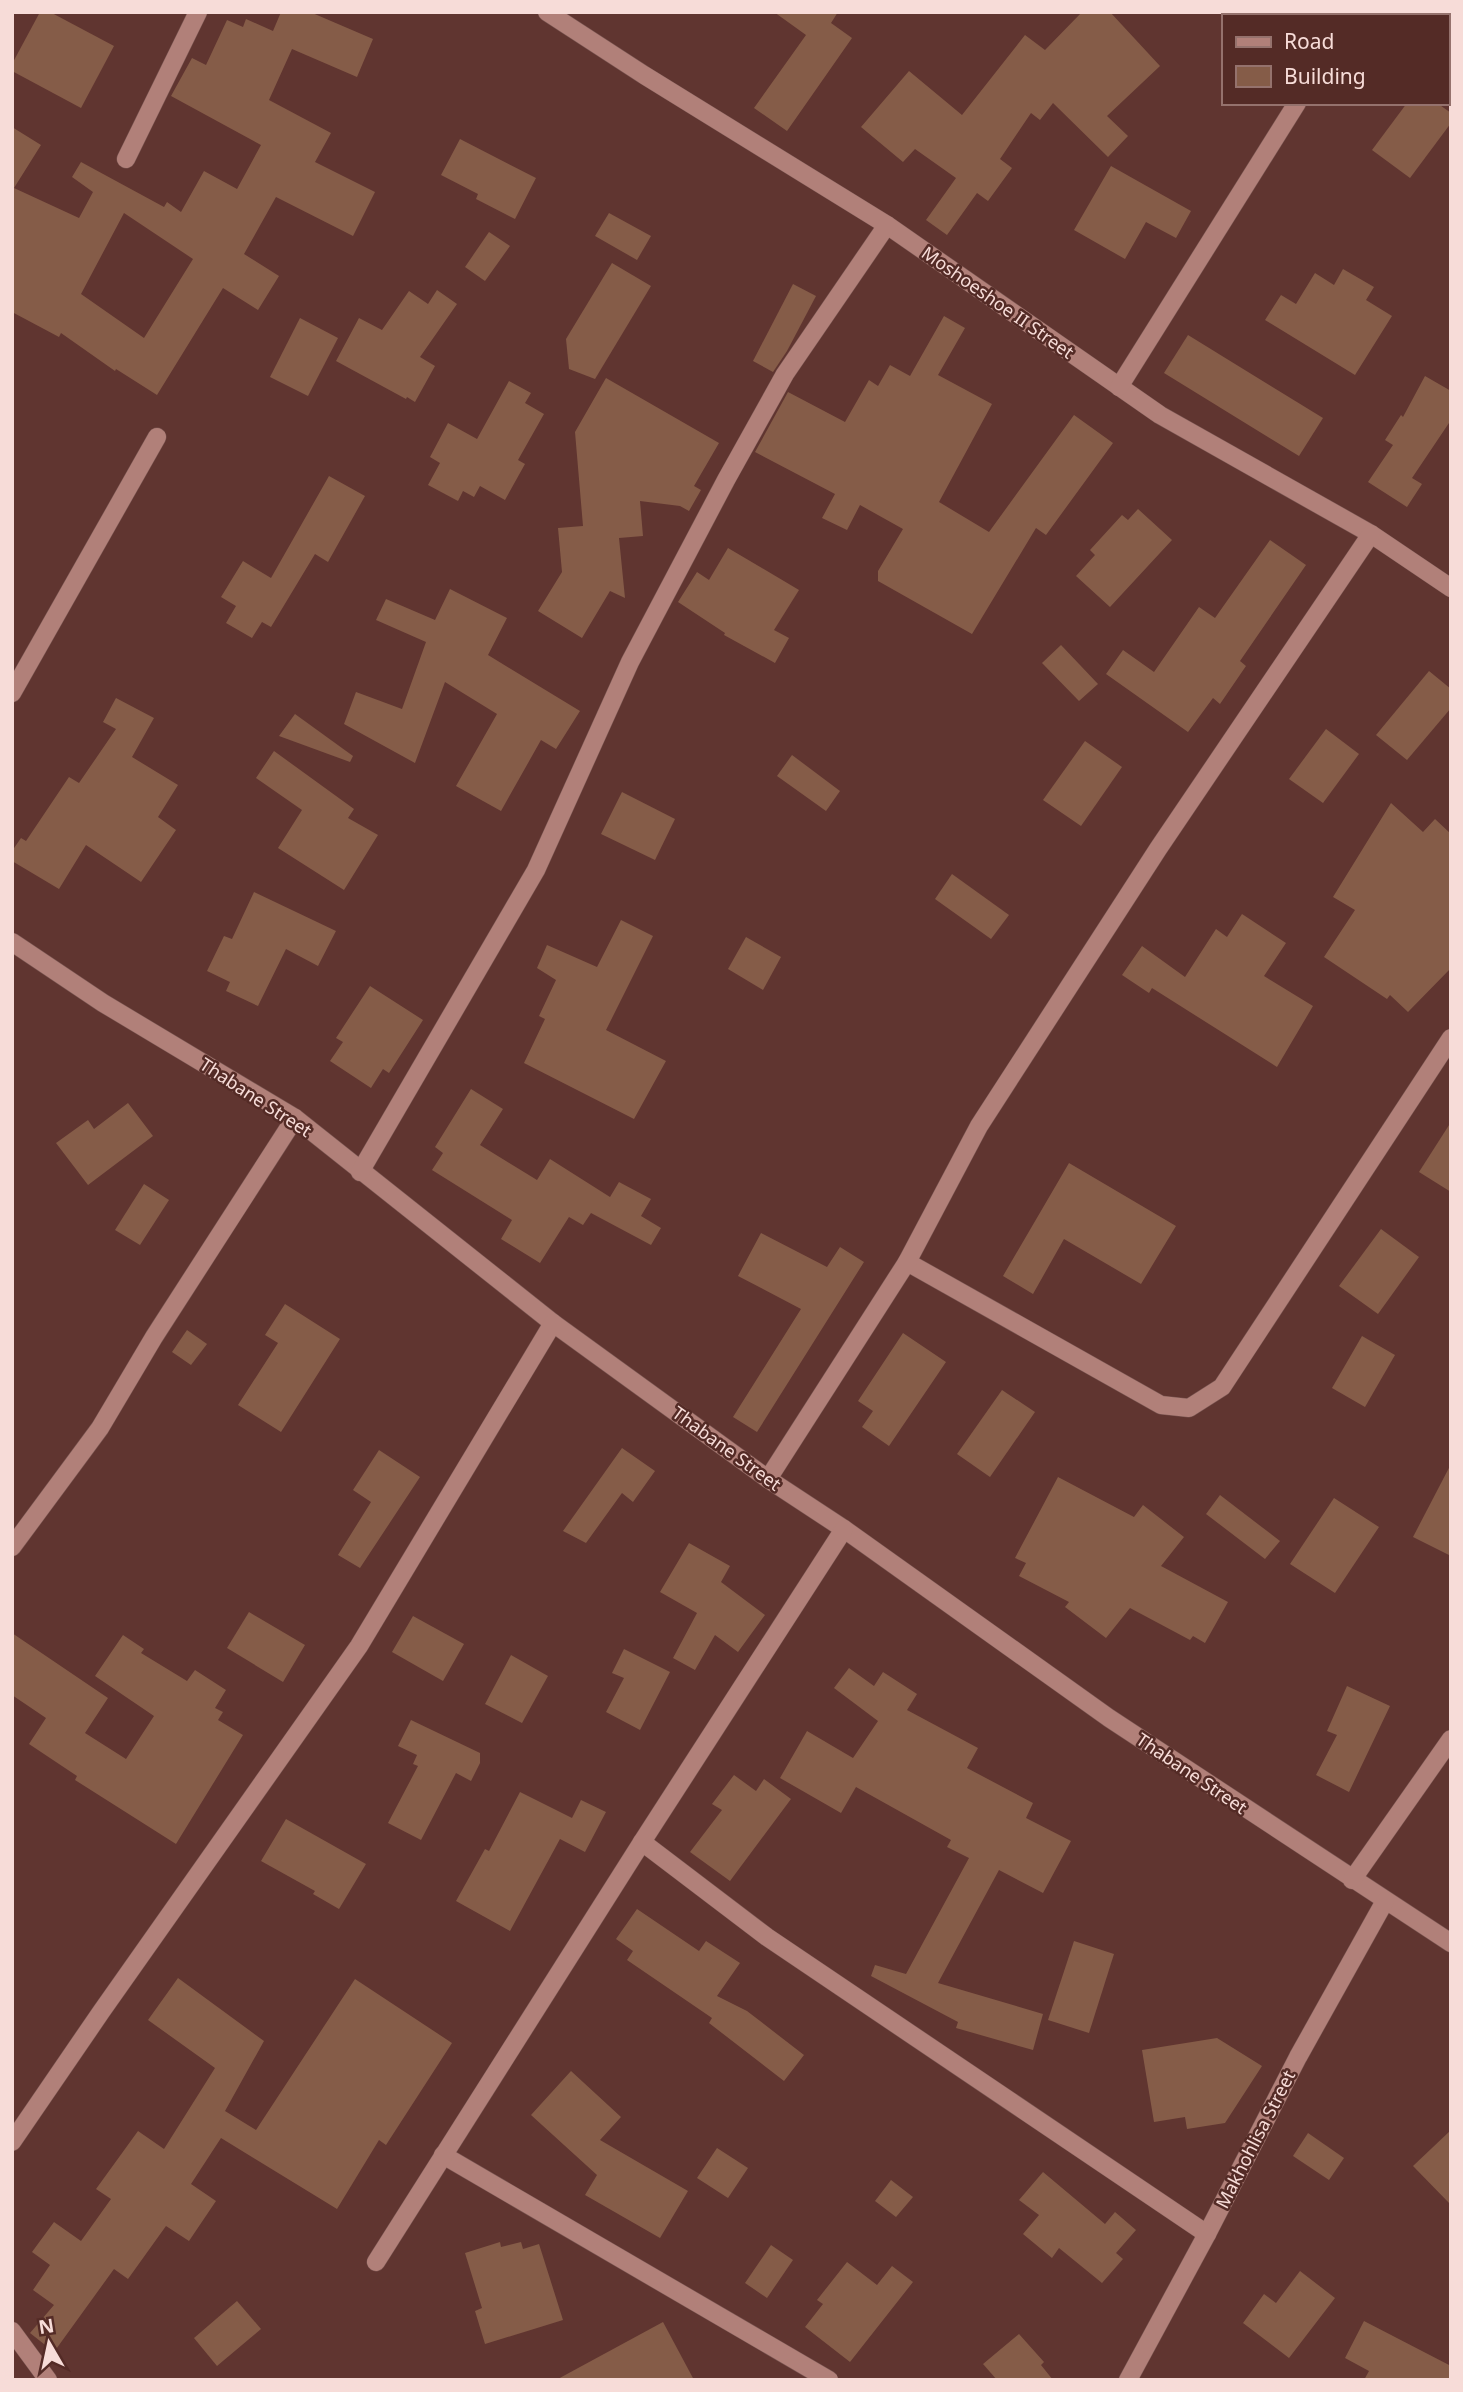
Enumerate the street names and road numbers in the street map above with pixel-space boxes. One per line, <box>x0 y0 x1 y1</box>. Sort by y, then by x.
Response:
street label: Moshoeshoe II Street <box>917 240 1079 364</box>
street label: Thabane Street <box>196 1052 317 1142</box>
street label: Thabane Street <box>668 1400 786 1496</box>
street label: Thabane Street <box>1132 1727 1252 1819</box>
street label: Makhohlisa Street <box>1210 2065 1300 2212</box>

